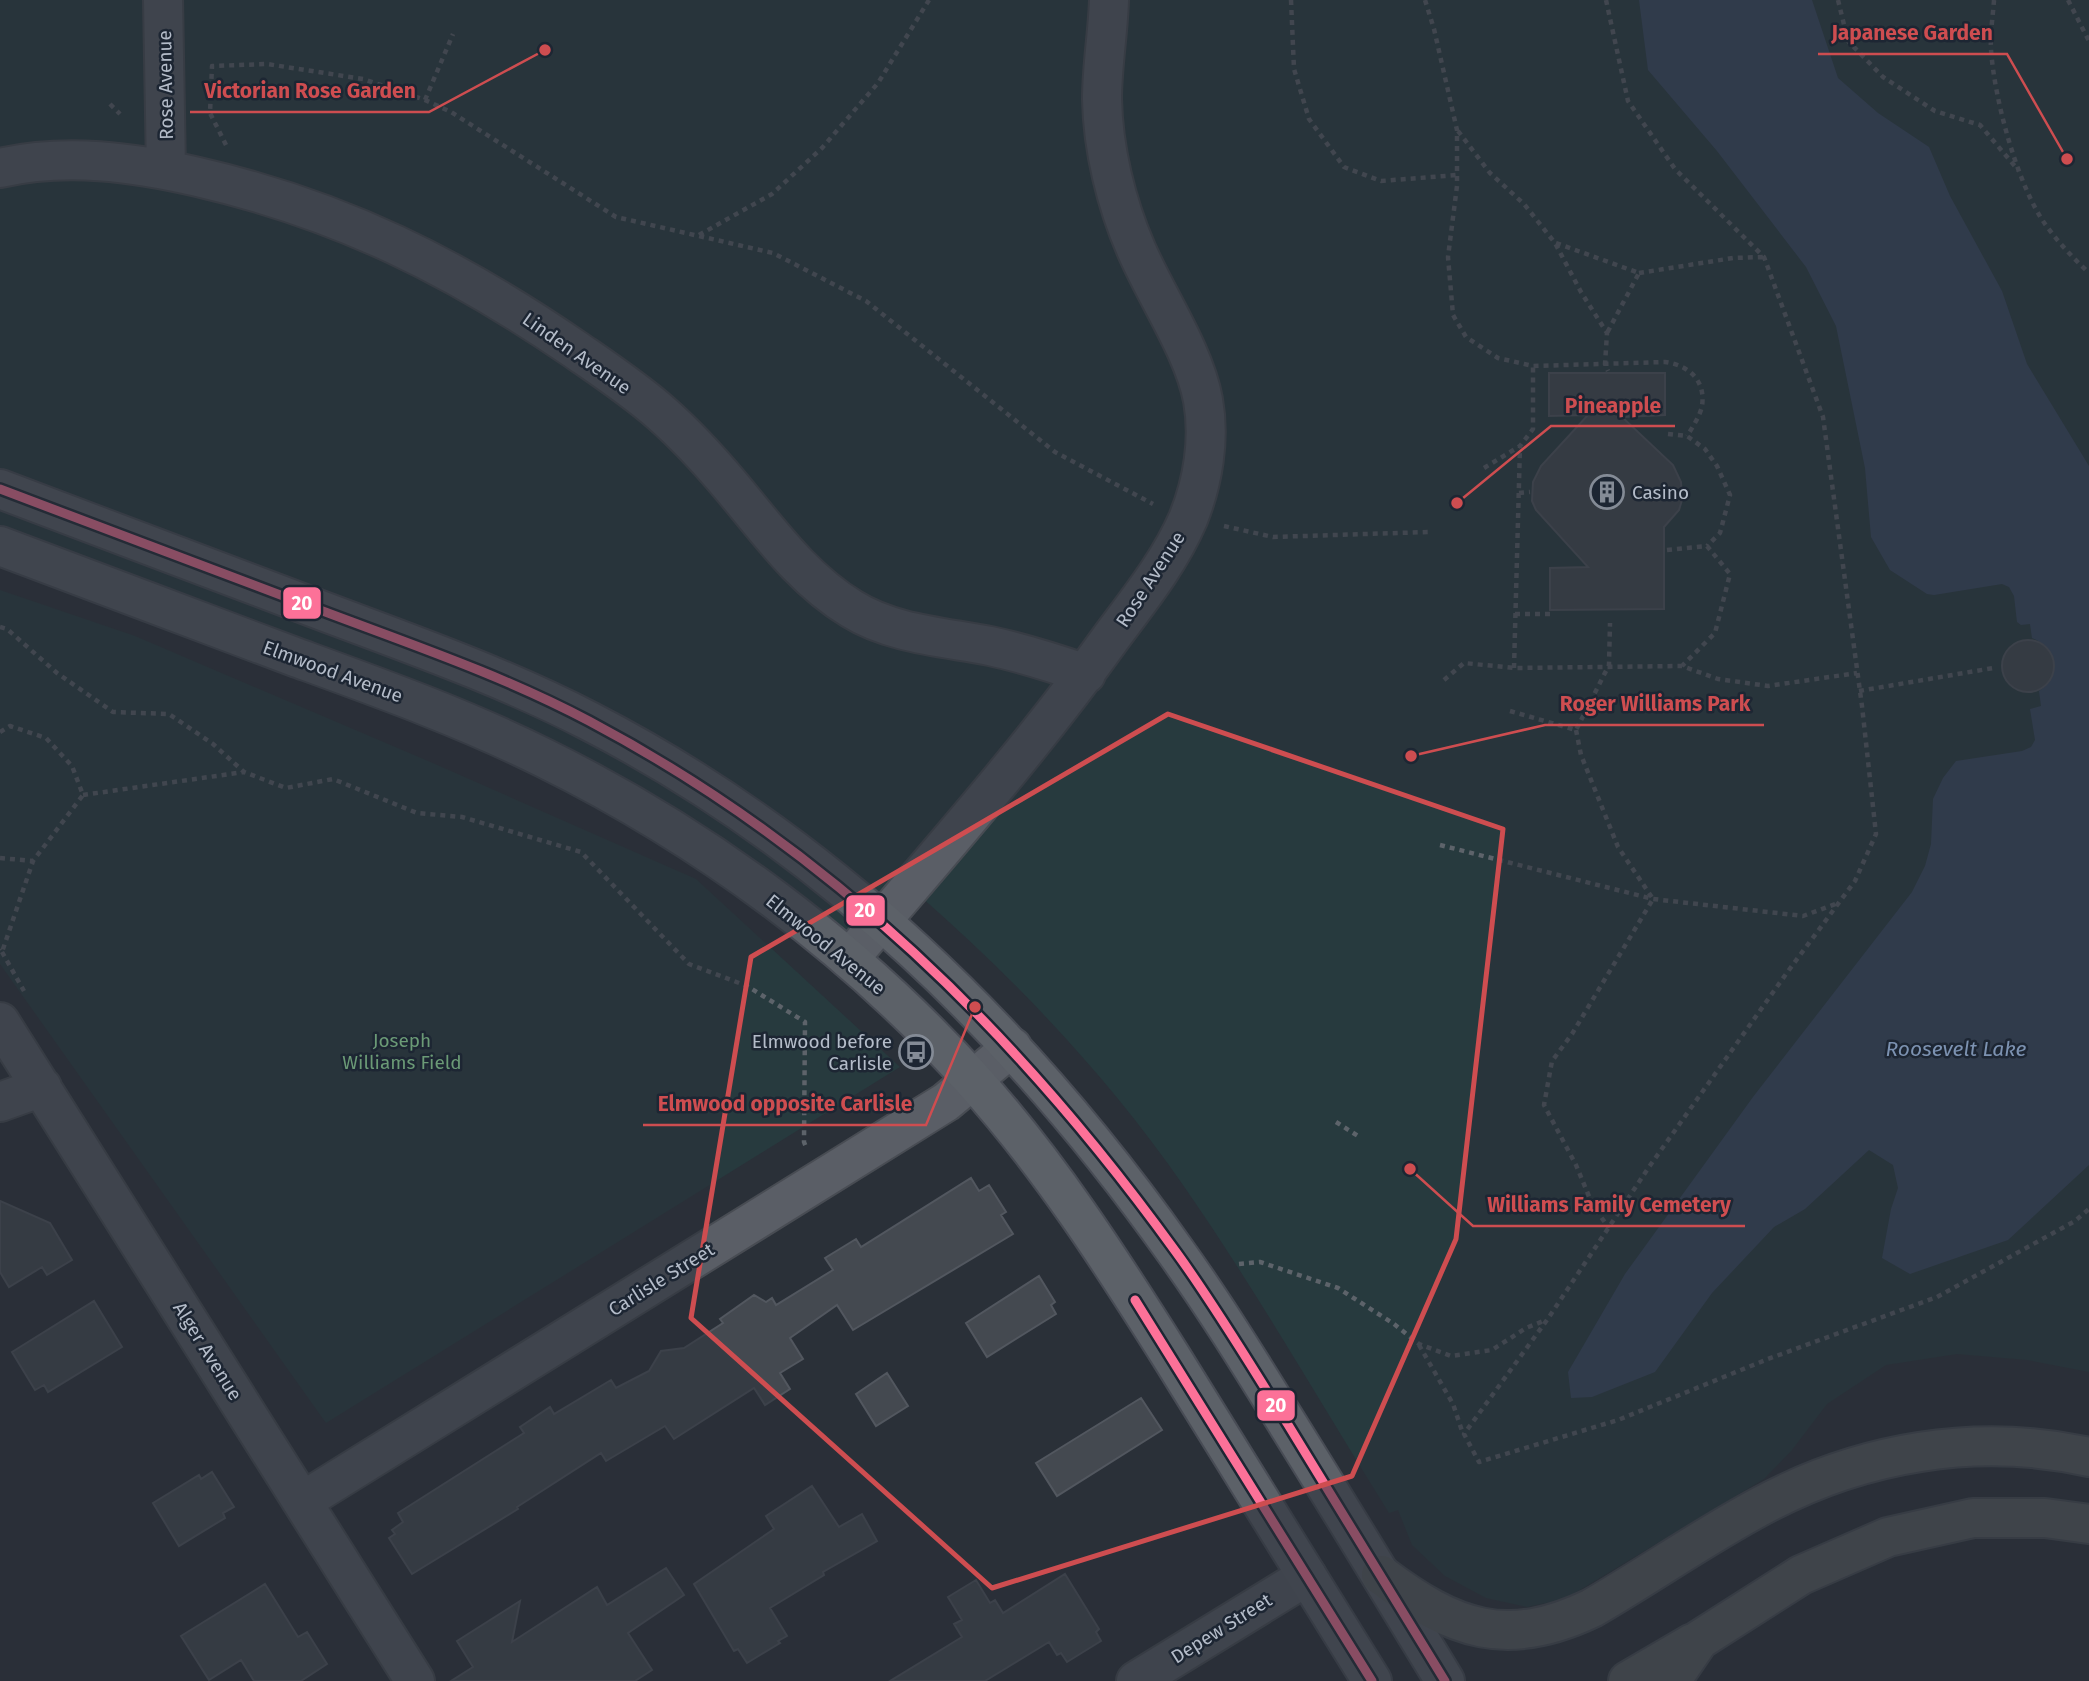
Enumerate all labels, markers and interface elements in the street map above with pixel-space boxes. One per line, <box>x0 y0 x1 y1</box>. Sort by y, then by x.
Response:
callout: Japanese Garden <box>1818 12 2007 54</box>
text: Japanese Garden <box>1830 20 1993 46</box>
street label: Rose Avenue <box>153 30 178 140</box>
callout: Victorian Rose Garden <box>190 70 429 112</box>
text: Victorian Rose Garden <box>203 78 416 104</box>
street label: Linden Avenue <box>518 308 635 399</box>
callout: Pineapple <box>1551 384 1675 426</box>
text: Pineapple <box>1565 393 1662 419</box>
building icon: Casino <box>1588 473 1626 511</box>
place label: Casino <box>1632 481 1689 504</box>
street label: Rose Avenue <box>1111 527 1190 632</box>
line badge: 20 <box>282 586 322 620</box>
text: 20 <box>292 592 312 615</box>
street label: Elmwood Avenue <box>260 635 406 707</box>
callout: Roger Williams Park <box>1545 683 1764 725</box>
text: Roger Williams Park <box>1560 691 1751 717</box>
street label: Elmwood Avenue <box>761 889 890 1000</box>
line badge: 20 <box>845 894 886 927</box>
text: 20 <box>855 899 875 922</box>
park label: Joseph Williams Field <box>342 1029 462 1074</box>
place label: Elmwood before Carlisle <box>752 1030 892 1075</box>
bus stop icon: Elmwood before Carlisle <box>897 1033 935 1071</box>
water label: Roosevelt Lake <box>1886 1036 2027 1062</box>
callout: Elmwood opposite Carlisle <box>643 1083 926 1125</box>
text: Elmwood opposite Carlisle <box>658 1091 913 1117</box>
callout: Williams Family Cemetery <box>1473 1184 1745 1226</box>
text: Williams Family Cemetery <box>1487 1192 1731 1218</box>
street label: Carlisle Street <box>604 1238 718 1321</box>
street label: Alger Avenue <box>168 1298 247 1405</box>
line badge: 20 <box>1256 1389 1296 1422</box>
text: 20 <box>1266 1394 1286 1417</box>
street label: Depew Street <box>1167 1588 1276 1668</box>

